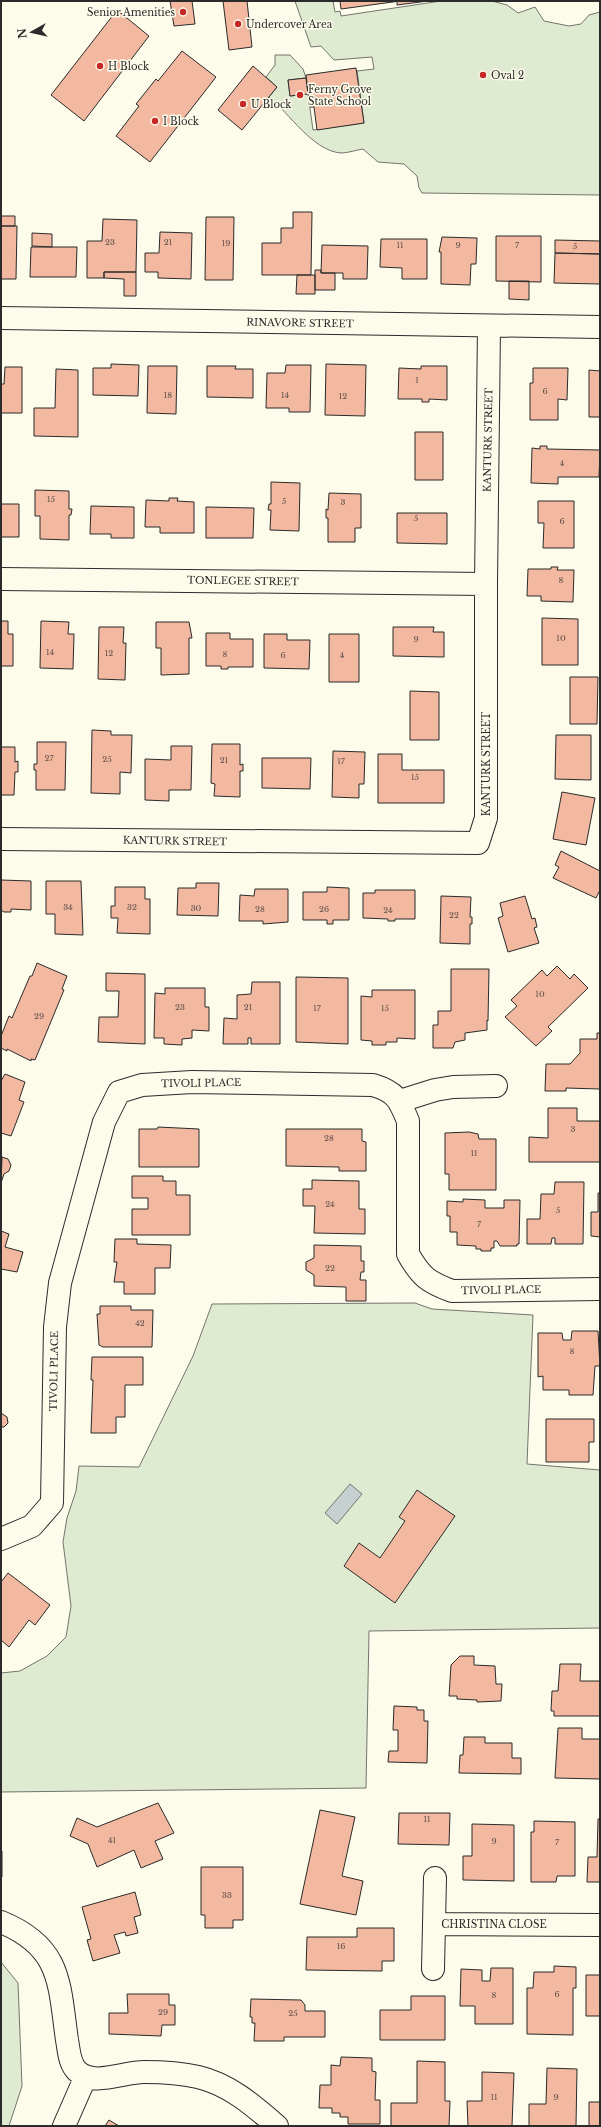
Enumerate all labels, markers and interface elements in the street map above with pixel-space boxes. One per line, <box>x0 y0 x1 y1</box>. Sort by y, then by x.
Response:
place label: Senior Amenities <box>87 6 175 19</box>
marker: Senior Amenities <box>178 7 188 17</box>
north arrow <box>12 12 52 52</box>
place label: Undercover Area <box>246 18 333 31</box>
marker: Undercover Area <box>233 19 243 29</box>
text: N <box>14 27 30 39</box>
place label: H Block <box>108 60 150 73</box>
marker: H Block <box>95 61 105 71</box>
place label: Oval 2 <box>491 69 524 82</box>
marker: Oval 2 <box>478 70 488 80</box>
place label: Ferny Grove State School <box>308 83 372 108</box>
marker: Ferny Grove State School <box>295 90 305 100</box>
place label: U Block <box>251 98 292 111</box>
marker: U Block <box>238 99 248 109</box>
place label: I Block <box>163 115 200 128</box>
marker: I Block <box>150 116 160 126</box>
house number: 23 <box>105 237 115 247</box>
house number: 21 <box>164 237 173 247</box>
house number: 19 <box>222 238 230 248</box>
house number: 11 <box>396 240 404 250</box>
house number: 9 <box>455 240 461 250</box>
house number: 7 <box>515 240 520 250</box>
house number: 5 <box>573 241 578 251</box>
street label: RINAVORE STREET <box>246 316 354 330</box>
house number: 1 <box>415 375 419 385</box>
house number: 6 <box>542 386 548 396</box>
street label: KANTURK STREET <box>481 388 495 492</box>
house number: 18 <box>164 390 172 400</box>
house number: 14 <box>281 390 289 400</box>
house number: 12 <box>339 391 347 401</box>
house number: 4 <box>560 458 565 468</box>
house number: 15 <box>47 494 56 504</box>
house number: 5 <box>282 496 287 506</box>
house number: 3 <box>341 497 346 507</box>
house number: 5 <box>414 513 419 523</box>
house number: 6 <box>559 516 565 526</box>
street label: TONLEGEE STREET <box>187 574 299 588</box>
house number: 8 <box>559 575 564 585</box>
house number: 10 <box>556 633 566 643</box>
house number: 9 <box>413 634 419 644</box>
house number: 14 <box>46 647 54 657</box>
house number: 12 <box>105 648 113 658</box>
house number: 8 <box>223 649 228 659</box>
house number: 6 <box>280 650 286 660</box>
house number: 4 <box>340 650 345 660</box>
street label: KANTURK STREET <box>480 712 493 816</box>
house number: 27 <box>45 753 54 763</box>
house number: 25 <box>102 754 112 764</box>
house number: 21 <box>220 755 229 765</box>
house number: 17 <box>337 756 346 766</box>
house number: 15 <box>411 772 420 782</box>
street label: KANTURK STREET <box>123 834 227 848</box>
house number: 34 <box>63 902 73 912</box>
house number: 32 <box>127 902 137 912</box>
house number: 30 <box>191 903 202 913</box>
house number: 28 <box>255 904 265 914</box>
house number: 26 <box>319 904 329 914</box>
house number: 24 <box>383 905 393 915</box>
house number: 22 <box>449 910 459 920</box>
house number: 10 <box>535 989 545 999</box>
house number: 23 <box>175 1002 185 1012</box>
house number: 21 <box>244 1002 253 1012</box>
house number: 17 <box>313 1003 322 1013</box>
house number: 15 <box>381 1003 390 1013</box>
house number: 29 <box>34 1011 44 1021</box>
street label: TIVOLI PLACE <box>161 1076 241 1090</box>
house number: 3 <box>571 1124 576 1134</box>
house number: 28 <box>324 1133 334 1143</box>
house number: 11 <box>470 1148 478 1158</box>
house number: 24 <box>325 1199 335 1209</box>
house number: 5 <box>556 1205 561 1215</box>
house number: 7 <box>477 1219 482 1229</box>
house number: 22 <box>325 1263 335 1273</box>
street label: TIVOLI PLACE <box>461 1283 541 1297</box>
house number: 42 <box>135 1318 145 1328</box>
street label: TIVOLI PLACE <box>47 1331 61 1411</box>
house number: 8 <box>570 1346 575 1356</box>
house number: 11 <box>423 1814 431 1824</box>
house number: 41 <box>108 1835 117 1845</box>
house number: 9 <box>491 1836 497 1846</box>
house number: 7 <box>555 1837 560 1847</box>
house number: 33 <box>222 1890 232 1900</box>
street label: CHRISTINA CLOSE <box>441 1918 547 1931</box>
house number: 16 <box>337 1941 345 1951</box>
house number: 6 <box>554 1989 560 1999</box>
house number: 8 <box>492 1990 497 2000</box>
house number: 29 <box>158 2007 168 2017</box>
house number: 25 <box>288 2008 298 2018</box>
house number: 11 <box>490 2092 498 2102</box>
house number: 9 <box>553 2092 559 2102</box>

